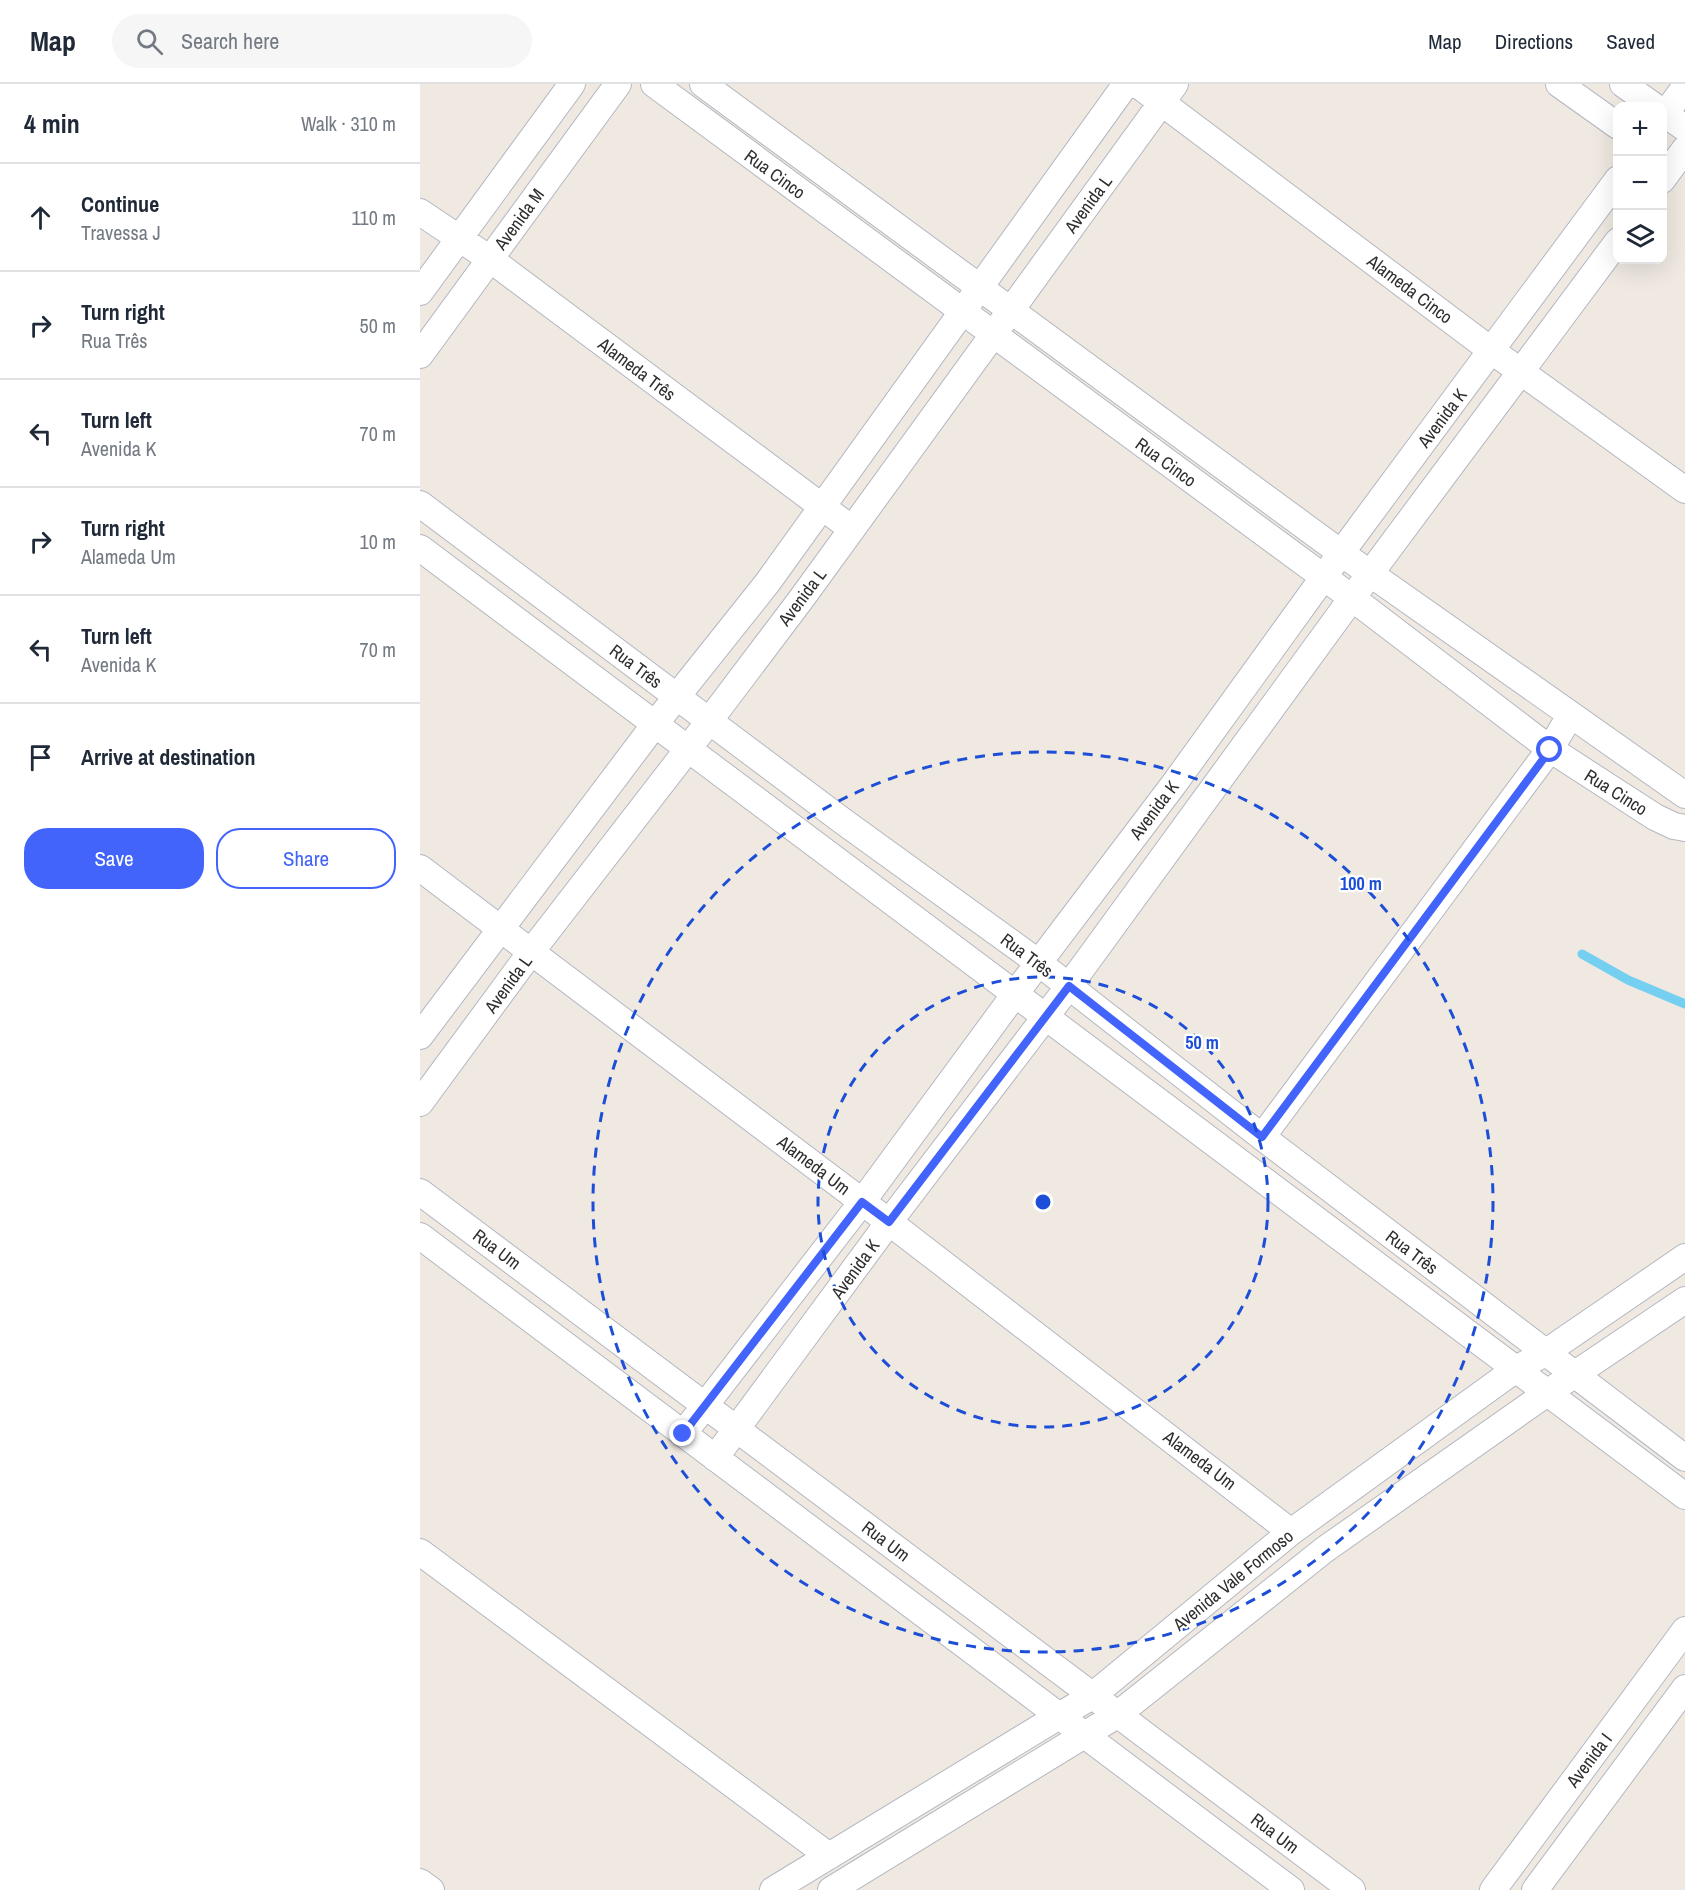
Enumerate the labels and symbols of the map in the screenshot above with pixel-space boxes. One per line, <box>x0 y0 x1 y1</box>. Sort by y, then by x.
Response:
street label: Rua Cinco <box>739 143 811 205</box>
street label: Avenida L <box>1058 170 1118 239</box>
street label: Avenida M <box>488 183 550 256</box>
street label: Alameda Cinco <box>1361 248 1458 329</box>
street label: Alameda Três <box>592 331 681 406</box>
street label: Avenida K <box>1411 383 1472 453</box>
street label: Rua Cinco <box>1130 431 1202 493</box>
street label: Avenida L <box>771 563 832 632</box>
street label: Rua Três <box>605 638 667 694</box>
route start <box>1536 736 1562 762</box>
street label: Rua Cinco <box>1580 763 1652 821</box>
street label: Avenida K <box>1123 775 1184 845</box>
text: 100 m <box>1340 871 1382 896</box>
street label: Rua Três <box>996 927 1058 983</box>
street label: Avenida L <box>478 950 538 1019</box>
text: 50 m <box>1185 1030 1219 1055</box>
street label: Alameda Um <box>772 1129 856 1201</box>
centre of rings <box>1033 1192 1053 1212</box>
street label: Rua Um <box>468 1223 526 1275</box>
street label: Rua Três <box>1381 1224 1443 1280</box>
street label: Avenida K <box>824 1234 885 1305</box>
route end <box>669 1420 695 1446</box>
street label: Alameda Um <box>1158 1424 1242 1496</box>
street label: Rua Um <box>857 1515 915 1567</box>
street label: Avenida Vale Formoso <box>1167 1524 1298 1637</box>
street label: Avenida I <box>1560 1728 1618 1793</box>
street label: Rua Um <box>1246 1807 1304 1859</box>

